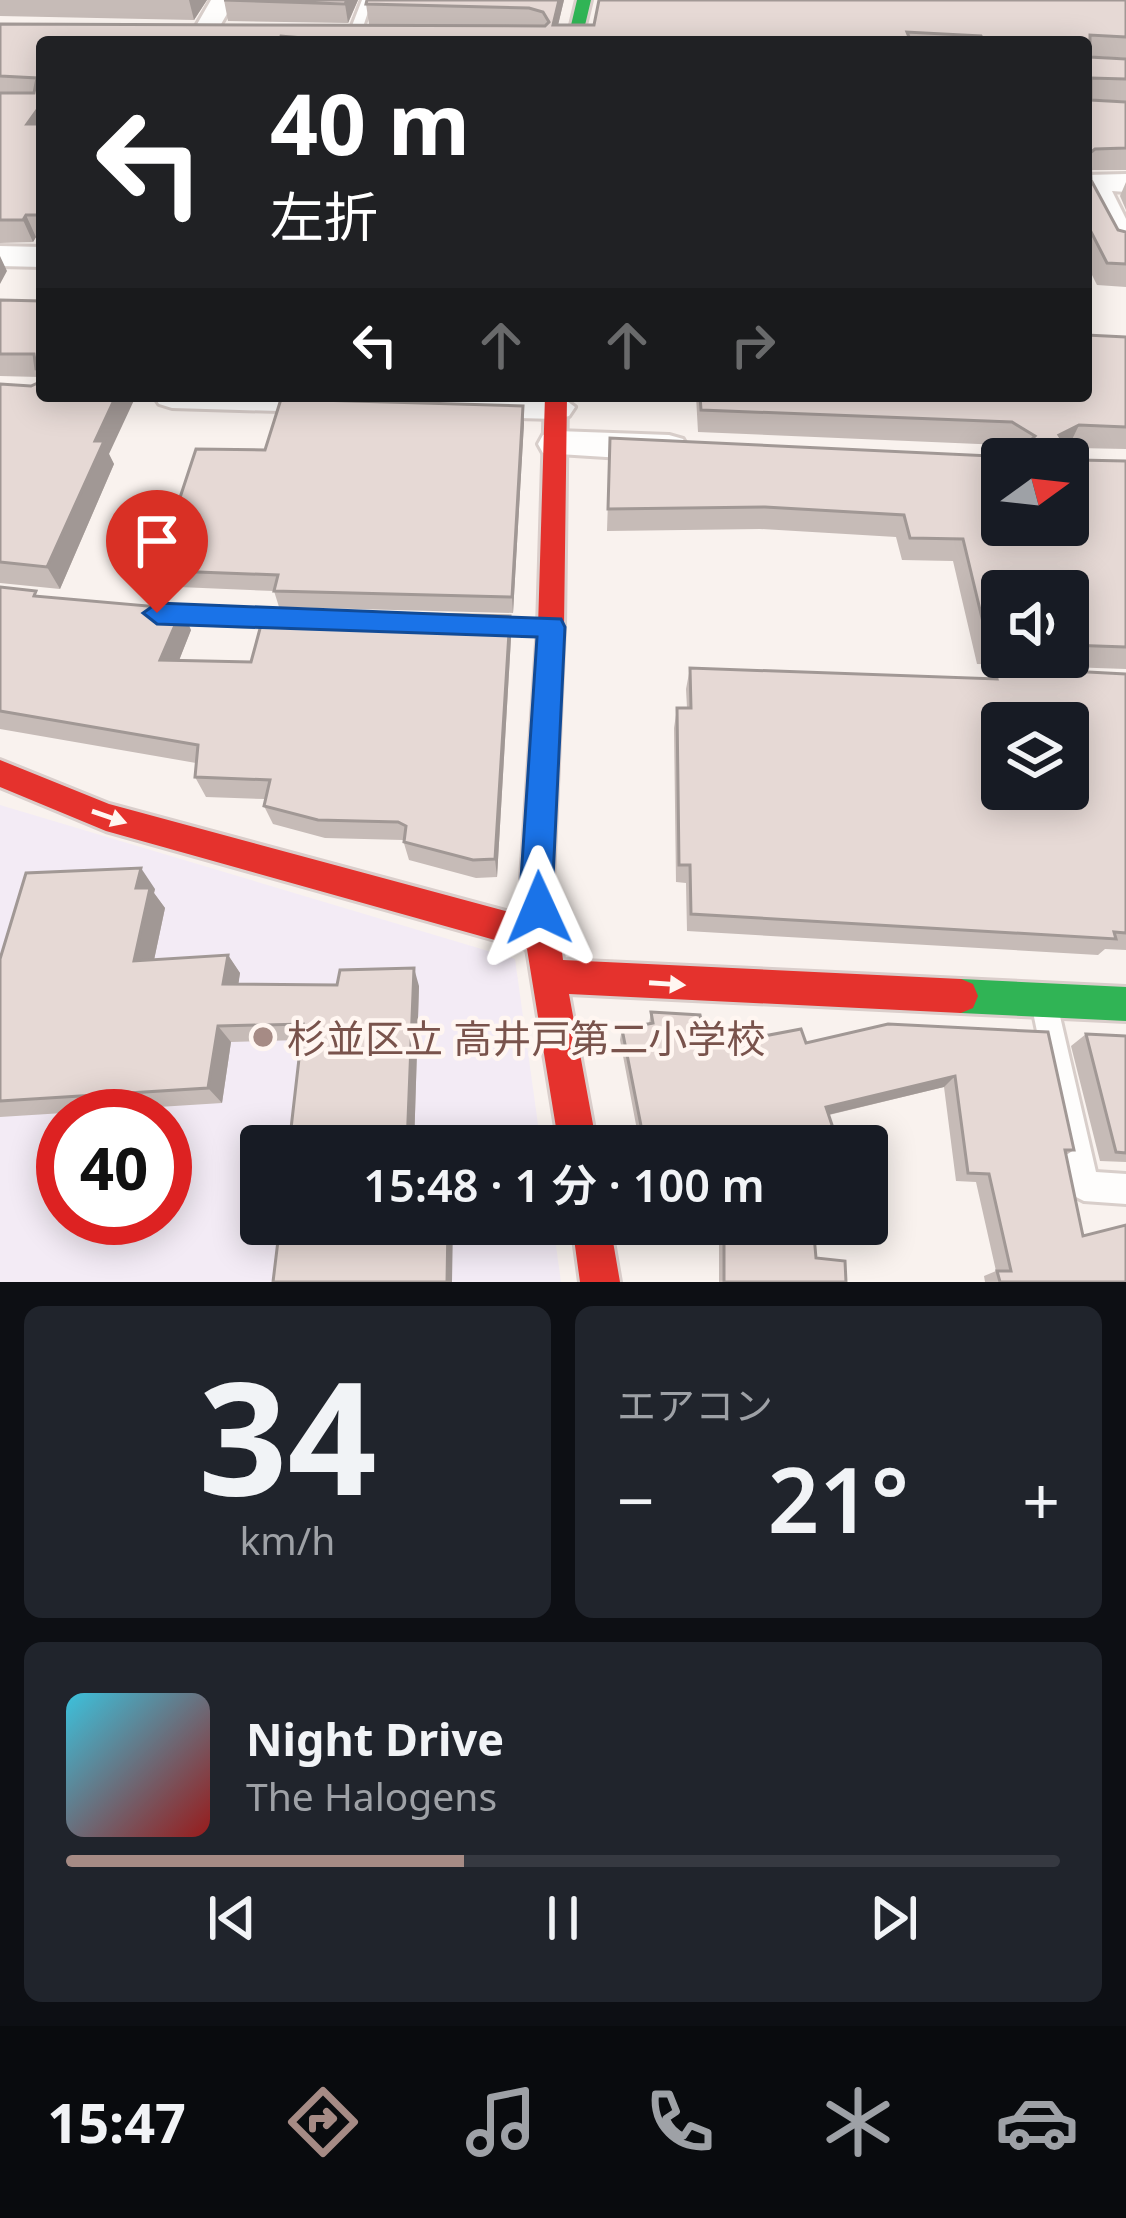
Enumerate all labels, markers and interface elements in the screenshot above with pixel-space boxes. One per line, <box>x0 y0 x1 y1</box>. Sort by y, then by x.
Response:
text: 40 m <box>270 65 470 180</box>
icon: left <box>72 84 228 240</box>
text: 左折 <box>270 179 378 253</box>
icon: left <box>342 312 408 378</box>
icon: ahead <box>468 312 534 378</box>
icon: ahead <box>594 312 660 378</box>
icon: right <box>720 312 786 378</box>
north arrow <box>981 438 1089 546</box>
map controls <box>981 438 1089 810</box>
pin <box>106 490 208 613</box>
icon: arrive <box>124 508 190 574</box>
button: sound <box>981 570 1089 678</box>
button: layers <box>981 702 1089 810</box>
one-way arrow <box>91 808 127 827</box>
position arrow <box>476 845 602 971</box>
one-way arrow <box>649 975 686 994</box>
place label: 杉並区立 高井戸第二小学校 <box>287 1011 765 1064</box>
marker: 杉並区立 高井戸第二小学校 <box>250 1024 276 1050</box>
speed limit sign: 40 <box>36 1089 192 1245</box>
text: 15:48 · 1 分 · 100 m <box>363 1154 765 1215</box>
text: 34 <box>198 1328 377 1541</box>
text: エアコン <box>617 1378 773 1431</box>
text: 21° <box>768 1437 909 1559</box>
text: − <box>617 1454 655 1544</box>
text: + <box>1022 1454 1060 1544</box>
text: km/h <box>240 1513 335 1566</box>
text: Night Drive <box>246 1708 504 1769</box>
text: The Halogens <box>246 1769 497 1822</box>
icon: previous <box>199 1885 265 1951</box>
icon: pause <box>530 1885 596 1951</box>
icon: next <box>861 1885 927 1951</box>
icon: directions <box>281 2080 365 2164</box>
icon: music <box>459 2080 543 2164</box>
icon: phone <box>638 2080 722 2164</box>
icon: climate <box>816 2080 900 2164</box>
icon: car <box>995 2080 1079 2164</box>
text: 15:47 <box>47 2085 186 2159</box>

